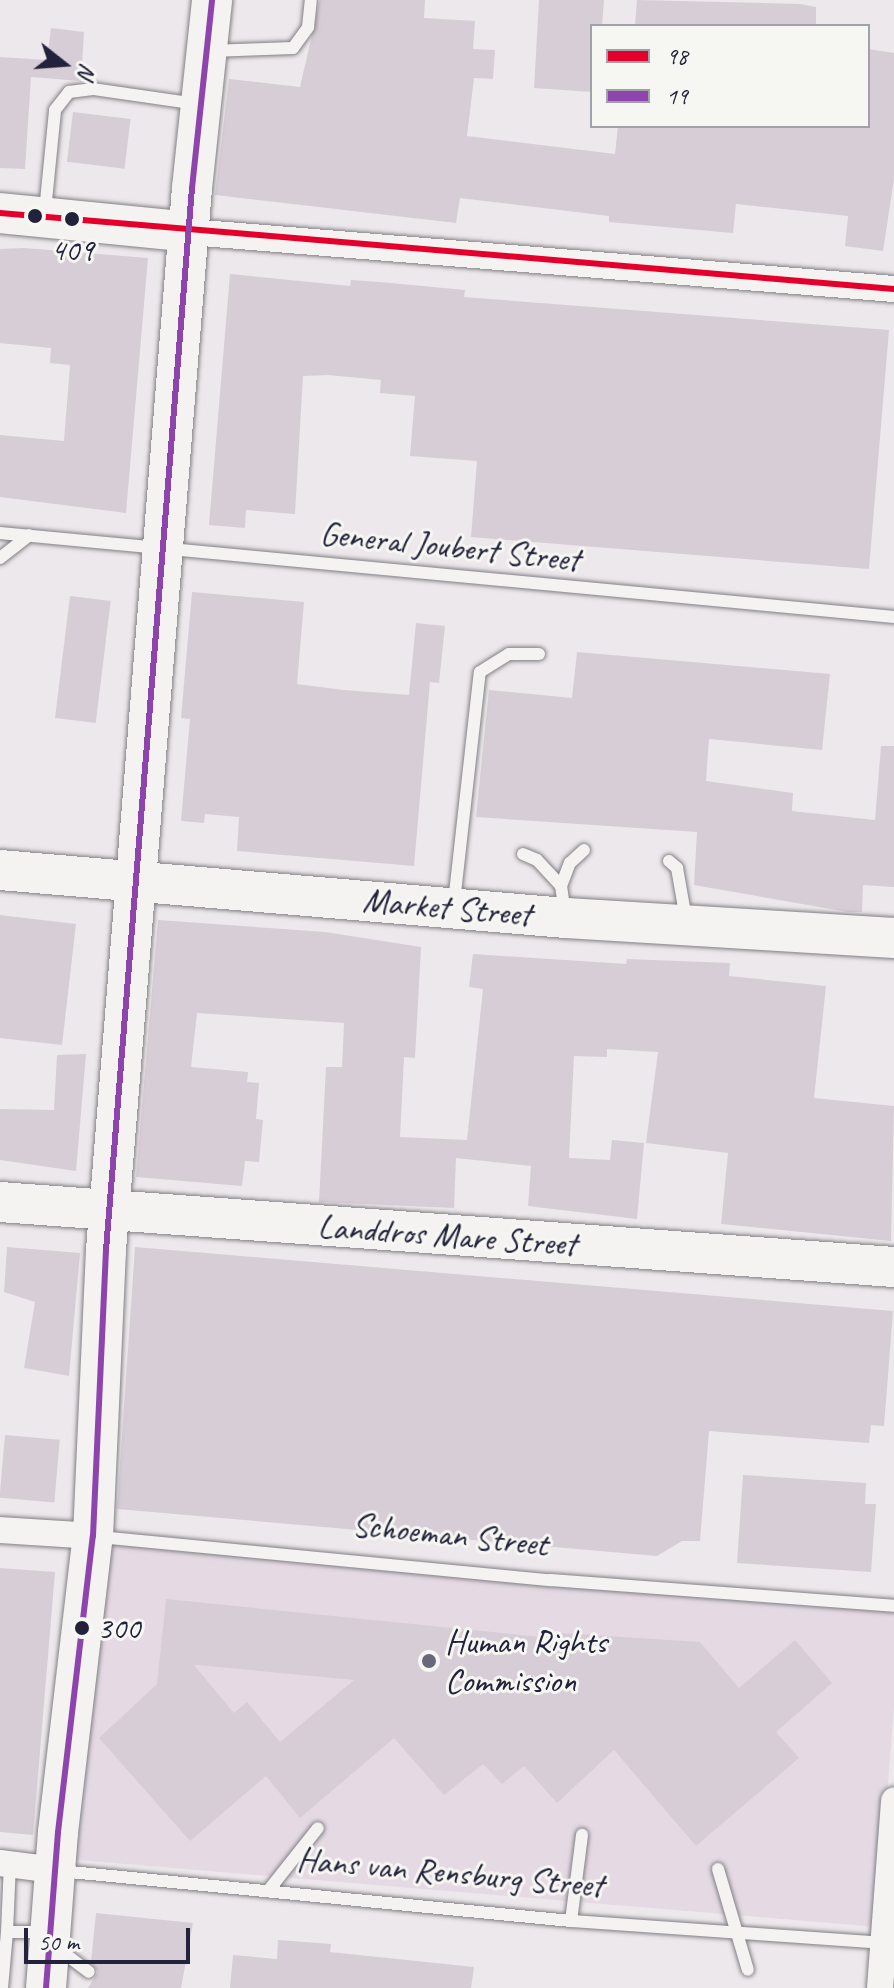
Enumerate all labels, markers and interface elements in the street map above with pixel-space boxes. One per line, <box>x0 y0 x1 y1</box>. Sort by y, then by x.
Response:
north arrow <box>24 24 104 104</box>
legend <box>590 24 870 128</box>
text: 98 <box>666 41 688 71</box>
text: N <box>72 60 102 82</box>
text: 19 <box>666 81 688 111</box>
unlabelled marker <box>27 208 43 224</box>
marker: 409 <box>64 211 80 227</box>
place label: 409 <box>50 231 94 269</box>
street label: General Joubert Street <box>318 512 582 580</box>
street label: Market Street <box>361 879 533 935</box>
street label: Landdros Mare Street <box>316 1206 578 1264</box>
street label: Schoeman Street <box>350 1503 550 1565</box>
place label: 300 <box>97 1609 140 1647</box>
marker: 300 <box>74 1620 90 1636</box>
place label: Human Rights Commission <box>445 1621 608 1700</box>
marker: Human Rights Commission <box>420 1652 438 1670</box>
street label: Hans van Rensburg Street <box>295 1838 605 1906</box>
scale bar <box>28 1912 194 1962</box>
text: 50 m <box>38 1927 79 1957</box>

